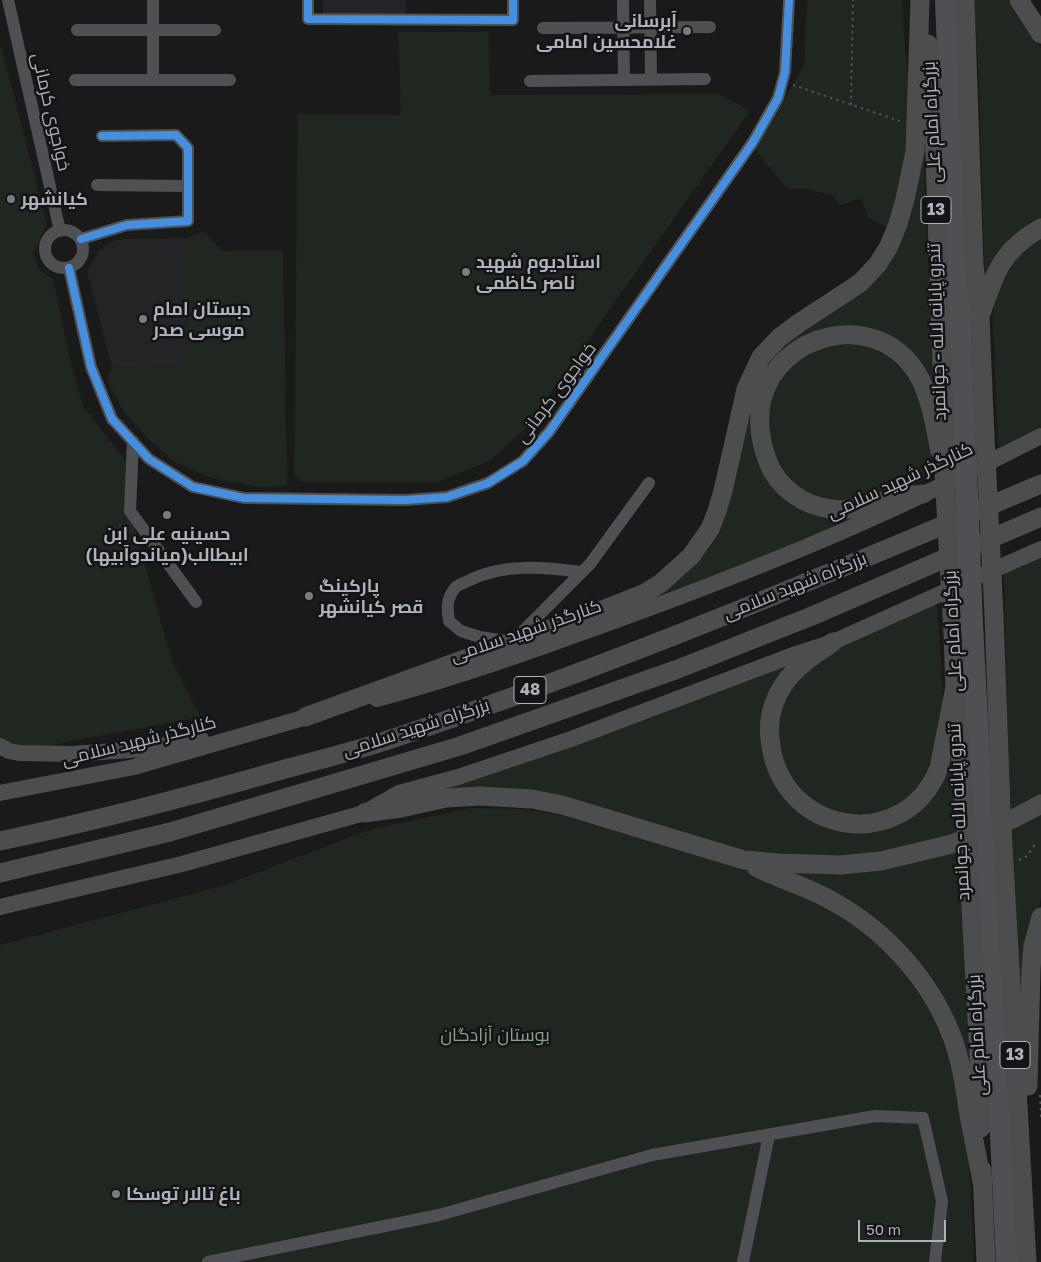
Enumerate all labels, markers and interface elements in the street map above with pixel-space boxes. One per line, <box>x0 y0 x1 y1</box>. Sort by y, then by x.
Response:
place label: آبرسانی غلامحسین امامی <box>536 10 677 52</box>
marker: آبرسانی غلامحسین امامی <box>681 25 693 37</box>
street label: خواجوی کرمانی <box>27 51 75 173</box>
street label: بزرگراه امام علی <box>918 61 946 183</box>
place label: کیانشهر <box>21 188 88 210</box>
marker: کیانشهر <box>5 193 17 205</box>
road number: 13 <box>921 196 951 224</box>
street label: تندرو پایانه لاله - جوانمرد <box>923 243 951 421</box>
place label: استادیوم شهید ناصر کاظمی <box>476 251 601 294</box>
marker: استادیوم شهید ناصر کاظمی <box>460 266 472 278</box>
place label: دبستان امام موسی صدر <box>153 298 251 340</box>
marker: دبستان امام موسی صدر <box>137 313 149 325</box>
street label: خواجوی کرمانی <box>511 338 601 448</box>
street label: کنارگذر شهید سلامی <box>824 438 976 524</box>
marker: حسینیه علی ابن ابیطالب(میاندوآبیها) <box>161 509 173 521</box>
place label: حسینیه علی ابن ابیطالب(میاندوآبیها) <box>85 523 249 566</box>
street label: بزرگراه شهید سلامی <box>720 547 870 625</box>
street label: بزرگراه امام علی <box>939 570 967 692</box>
place label: پارکینگ قصر کیانشهر <box>319 575 423 618</box>
marker: پارکینگ قصر کیانشهر <box>303 590 315 602</box>
street label: کنارگذر شهید سلامی <box>448 595 604 667</box>
road number: 48 <box>514 676 546 704</box>
street label: بزرگراه شهید سلامی <box>340 694 492 762</box>
street label: کنارگذر شهید سلامی <box>60 711 218 771</box>
street label: تندرو پایانه لاله - جوانمرد <box>944 723 974 901</box>
street label: بزرگراه امام علی <box>963 974 991 1096</box>
park label: بوستان آزادگان <box>440 1024 550 1046</box>
road number: 13 <box>1000 1042 1030 1068</box>
place label: باغ تالار توسکا <box>126 1183 241 1205</box>
marker: باغ تالار توسکا <box>110 1188 122 1200</box>
scale bar <box>861 1210 948 1242</box>
text: 50 m <box>866 1220 901 1238</box>

